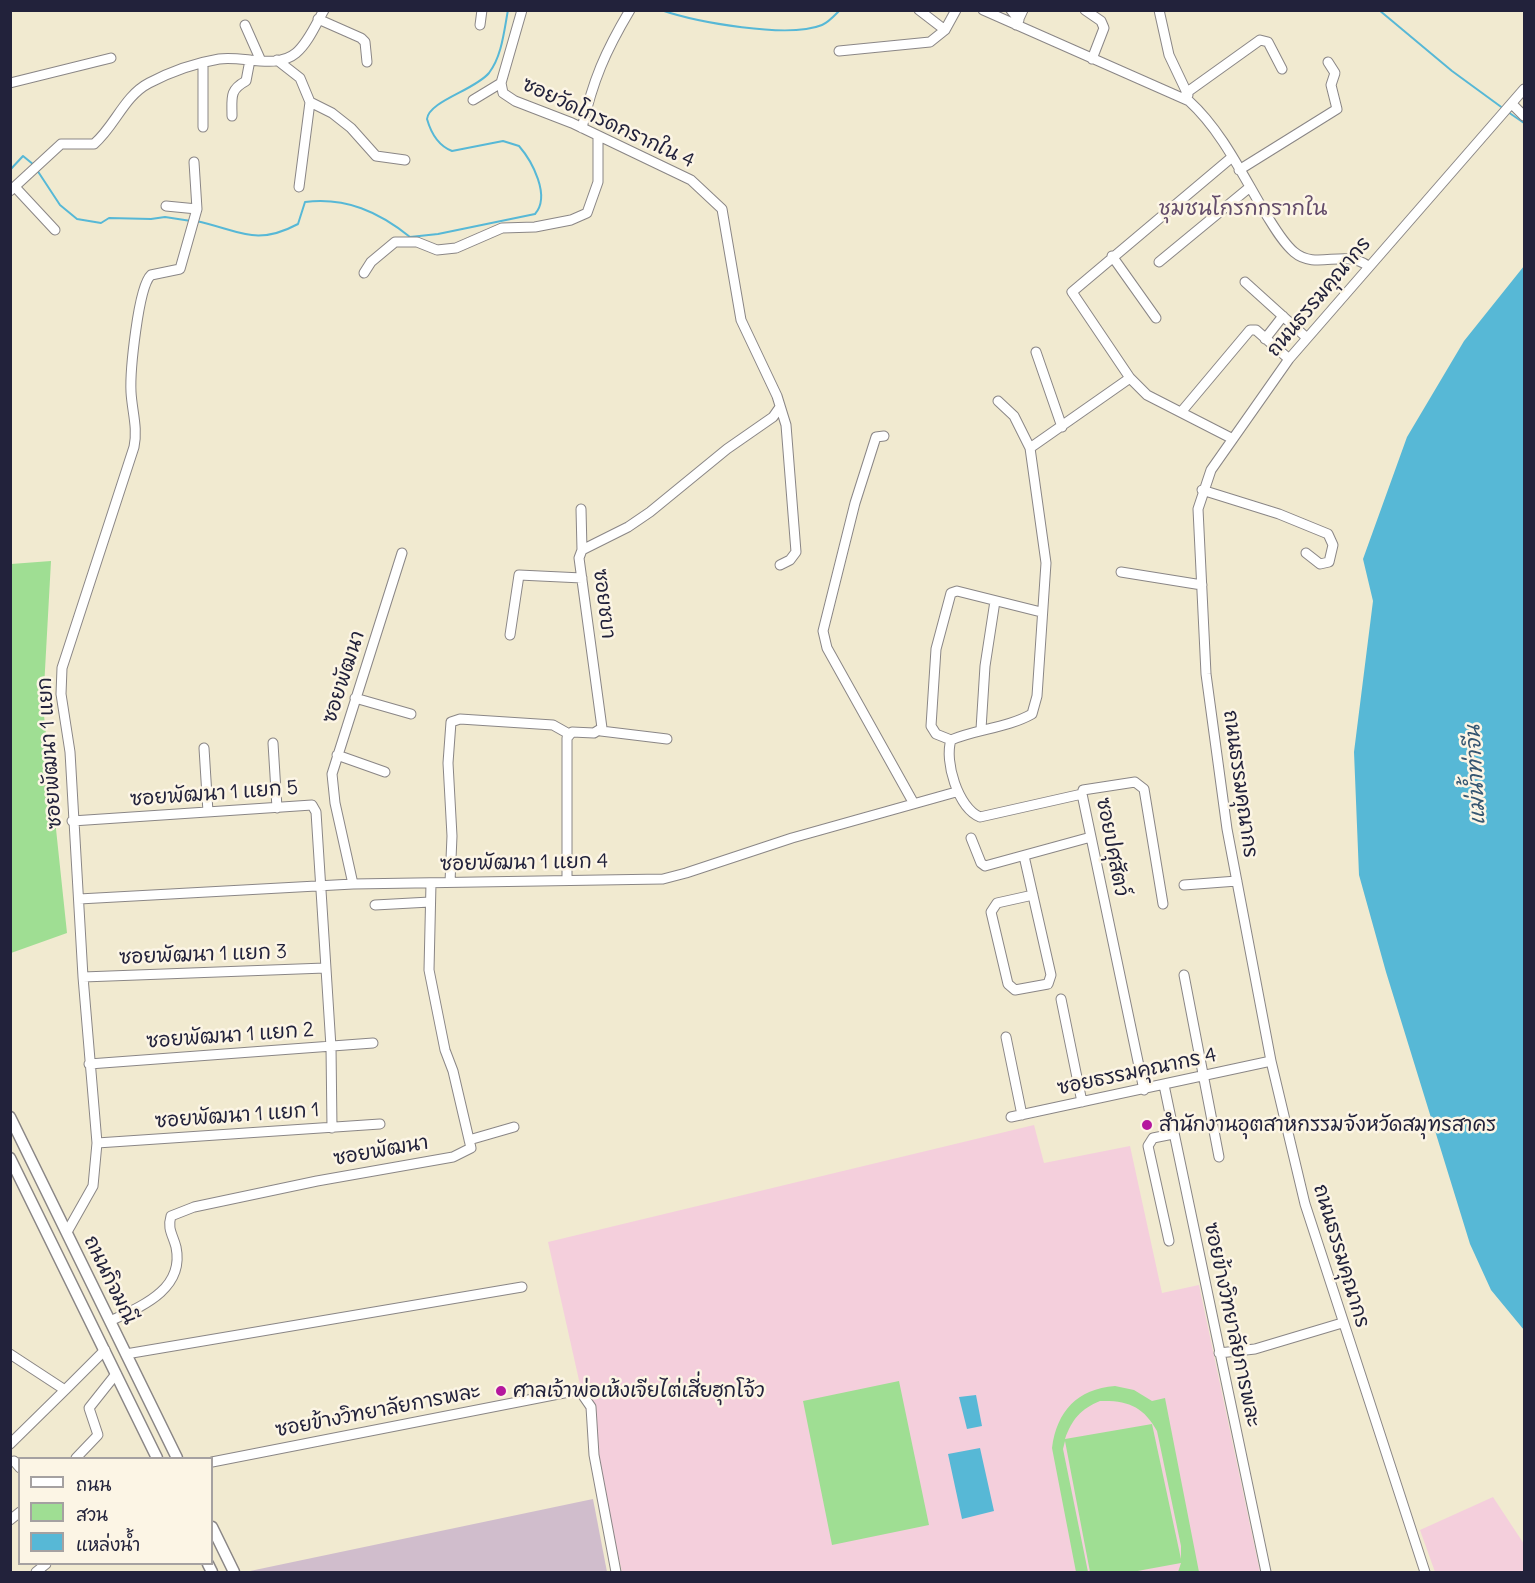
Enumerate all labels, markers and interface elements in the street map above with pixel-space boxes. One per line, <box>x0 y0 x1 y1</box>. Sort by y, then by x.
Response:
street label: ซอยวัดโกรดกรากใน 4 <box>518 73 698 173</box>
district label: ชุมชนโกรกกรากใน <box>1159 196 1327 222</box>
street label: ถนนธรรมคุณากร <box>1262 232 1376 362</box>
street label: ซอยชบา <box>588 568 620 640</box>
street label: ซอยพัฒนา <box>318 628 370 726</box>
street label: ซอยพัฒนา 1 แยก <box>33 676 67 830</box>
street label: ถนนธรรมคุณากร <box>1218 709 1262 859</box>
water label: แม่น้ำท่าจีน <box>1461 724 1491 826</box>
street label: ซอยพัฒนา 1 แยก 5 <box>129 776 299 812</box>
street label: ซอยปศุสัตว์ <box>1091 796 1133 898</box>
street label: ซอยพัฒนา 1 แยก 4 <box>440 850 608 876</box>
street label: ซอยพัฒนา 1 แยก 3 <box>119 940 287 970</box>
street label: ซอยพัฒนา 1 แยก 2 <box>145 1018 315 1054</box>
street label: ซอยธรรมคุณากร 4 <box>1055 1043 1219 1101</box>
street label: ซอยพัฒนา 1 แยก 1 <box>154 1098 320 1134</box>
place label: สำนักงานอุตสาหกรรมจังหวัดสมุทรสาคร <box>1159 1113 1496 1137</box>
marker: สำนักงานอุตสาหกรรมจังหวัดสมุทรสาคร <box>1140 1118 1154 1132</box>
street label: ซอยพัฒนา <box>332 1131 430 1171</box>
street label: ถนนธรรมคุณากร <box>1308 1181 1374 1331</box>
street label: ซอยข้างวิทยาลัยการพละ <box>1199 1220 1265 1430</box>
street label: ถนนกิจมณี <box>78 1232 142 1328</box>
street label: ซอยข้างวิทยาลัยการพละ <box>273 1379 483 1443</box>
place label: ศาลเจ้าพ่อเห้งเจียไต่เสี่ยฮุกโจ้ว <box>513 1379 765 1403</box>
marker: ศาลเจ้าพ่อเห้งเจียไต่เสี่ยฮุกโจ้ว <box>494 1384 508 1398</box>
legend <box>18 1457 213 1565</box>
text: ถนน <box>76 1473 111 1496</box>
text: สวน <box>76 1503 108 1526</box>
text: แหล่งน้ำ <box>76 1533 140 1556</box>

